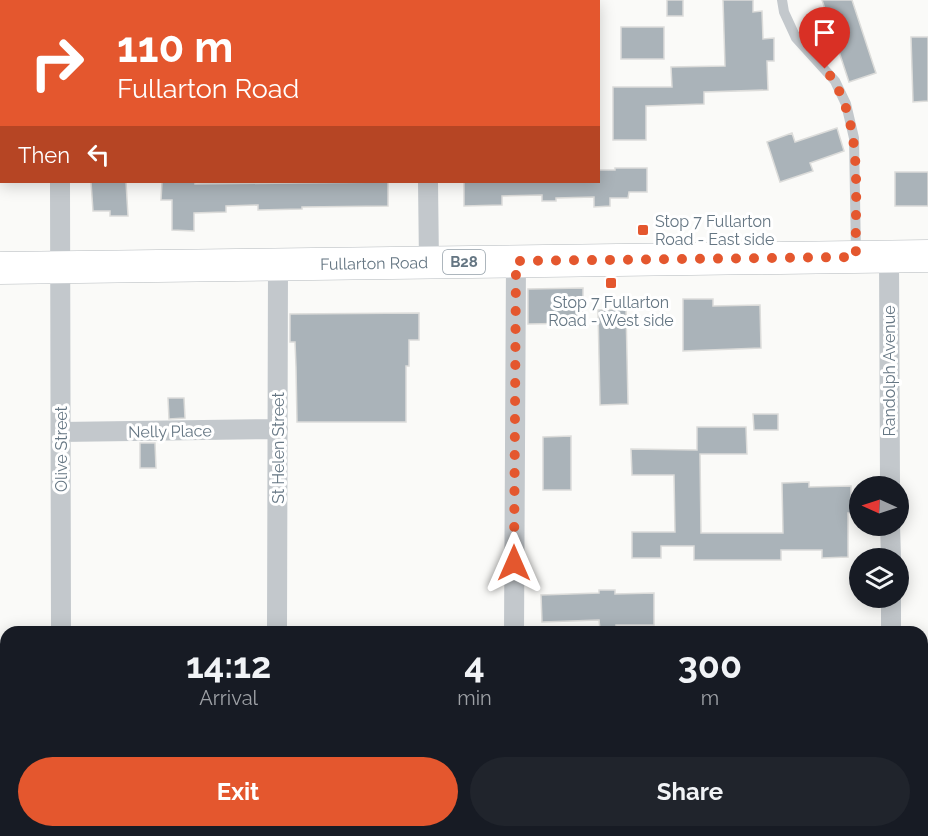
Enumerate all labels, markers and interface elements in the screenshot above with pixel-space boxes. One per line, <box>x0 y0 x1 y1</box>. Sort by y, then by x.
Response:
pin <box>799 7 850 69</box>
icon: arrive <box>808 16 841 49</box>
text: 110 m <box>117 23 233 72</box>
icon: right <box>18 24 96 102</box>
text: Fullarton Road <box>117 73 299 104</box>
icon: left <box>82 138 115 171</box>
text: Then <box>18 142 70 168</box>
place label: Stop 7 Fullarton Road - East side <box>655 212 774 249</box>
marker: Stop 7 Fullarton Road - East side <box>636 223 650 237</box>
road number: B28 <box>443 250 485 274</box>
street label: Fullarton Road <box>320 253 428 274</box>
marker: Stop 7 Fullarton Road - West side <box>604 276 618 290</box>
place label: Stop 7 Fullarton Road - West side <box>548 293 674 330</box>
street label: Randolph Avenue <box>880 305 899 437</box>
street label: St Helen Street <box>269 392 288 504</box>
street label: Olive Street <box>52 405 71 492</box>
street label: Nelly Place <box>128 421 212 442</box>
north arrow <box>849 476 909 536</box>
map controls <box>849 476 909 608</box>
position arrow <box>482 531 546 595</box>
button: layers <box>849 548 909 608</box>
text: 14:12 <box>186 644 271 686</box>
text: 4 <box>464 644 485 686</box>
text: 300 <box>678 644 742 686</box>
text: Arrival <box>199 686 258 710</box>
text: min <box>457 686 492 710</box>
text: m <box>701 686 719 710</box>
button: Exit <box>18 757 458 826</box>
button: Share <box>470 757 910 826</box>

